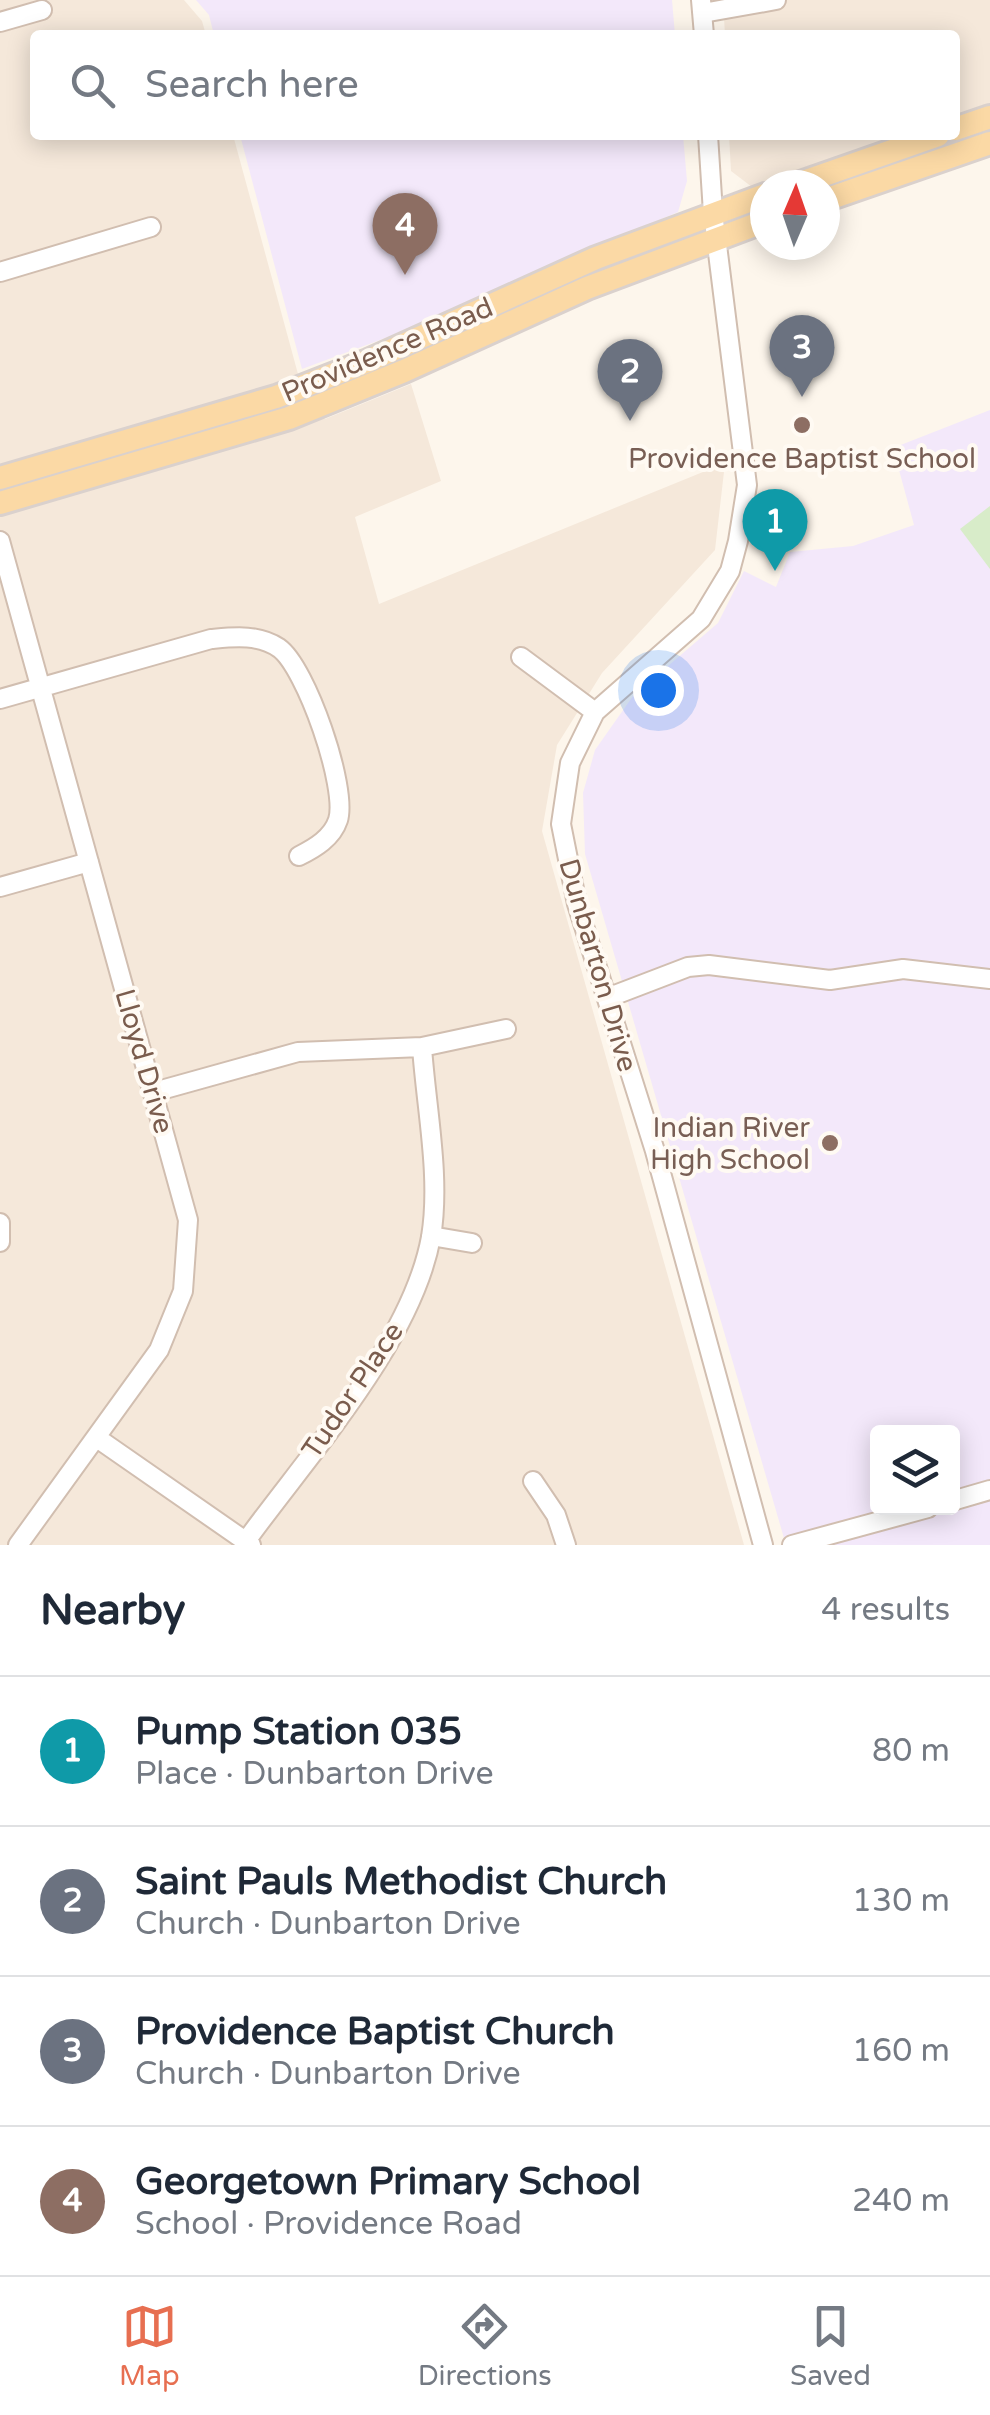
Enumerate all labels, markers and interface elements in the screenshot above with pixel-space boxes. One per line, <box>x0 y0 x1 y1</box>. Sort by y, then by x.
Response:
search box <box>30 30 960 140</box>
icon: search <box>65 58 120 113</box>
text: Search here <box>145 62 359 108</box>
north arrow <box>750 170 840 260</box>
pin: 4 <box>372 192 438 275</box>
street label: Providence Road <box>277 290 498 410</box>
pin: 3 <box>770 314 834 397</box>
pin: 2 <box>598 338 662 421</box>
marker: Providence Baptist School <box>791 414 813 436</box>
place label: Providence Baptist School <box>628 442 976 476</box>
pin: 1 <box>742 488 808 571</box>
your location <box>633 665 684 716</box>
street label: Dunbarton Drive <box>551 855 645 1076</box>
street label: Lloyd Drive <box>107 985 181 1137</box>
place label: Indian River High School <box>650 1111 810 1177</box>
marker: Indian River High School <box>819 1132 841 1154</box>
street label: Tudor Place <box>295 1316 411 1465</box>
map controls <box>870 1425 960 1515</box>
button: layers <box>870 1425 960 1515</box>
text: Nearby <box>40 1585 185 1636</box>
text: 4 results <box>821 1591 950 1629</box>
text: Pump Station 035 <box>135 1709 462 1755</box>
text: 1 <box>62 1732 83 1770</box>
text: 80 m <box>872 1732 950 1770</box>
text: Place · Dunbarton Drive <box>135 1755 494 1793</box>
text: Saint Pauls Methodist Church <box>135 1859 667 1905</box>
text: 2 <box>62 1882 83 1920</box>
text: 130 m <box>852 1882 950 1920</box>
text: Church · Dunbarton Drive <box>135 1905 521 1943</box>
text: Providence Baptist Church <box>135 2009 615 2055</box>
text: 3 <box>62 2032 83 2070</box>
text: 160 m <box>852 2032 950 2070</box>
text: Church · Dunbarton Drive <box>135 2055 521 2093</box>
text: Georgetown Primary School <box>135 2159 641 2205</box>
text: 4 <box>62 2182 83 2220</box>
text: 240 m <box>852 2182 950 2220</box>
text: School · Providence Road <box>135 2205 522 2243</box>
tab: Map <box>119 2299 180 2393</box>
tab: Directions <box>418 2299 552 2393</box>
tab: Saved <box>790 2299 871 2393</box>

